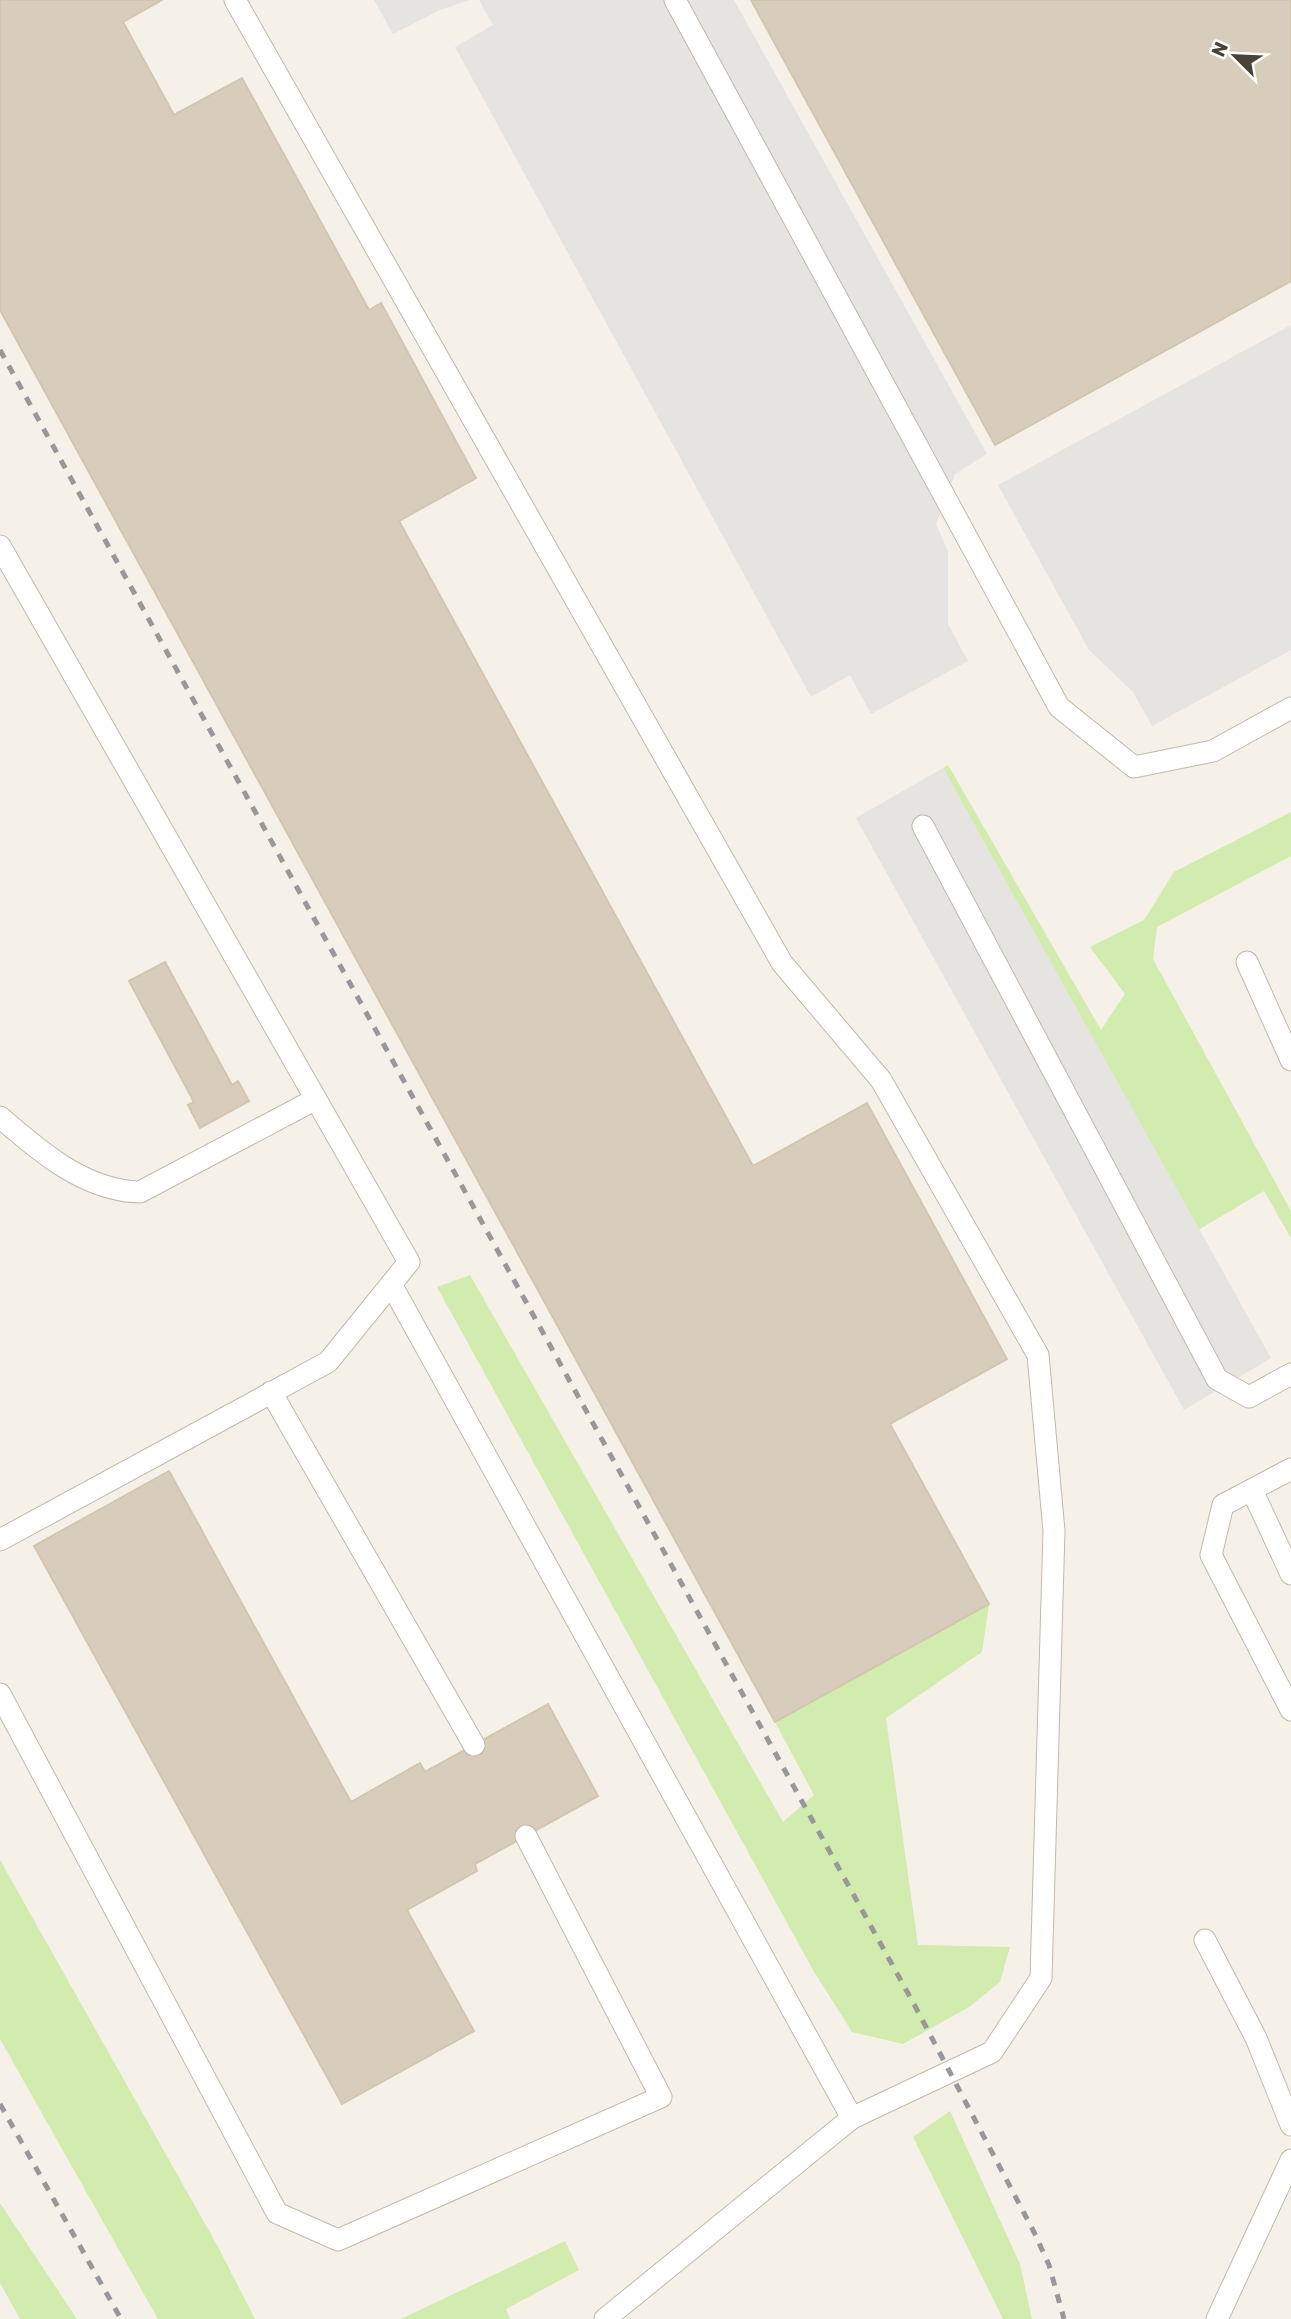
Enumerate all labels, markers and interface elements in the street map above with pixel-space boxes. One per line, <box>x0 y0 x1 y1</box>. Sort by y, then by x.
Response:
north arrow <box>1200 21 1270 91</box>
text: N <box>1207 38 1233 60</box>

